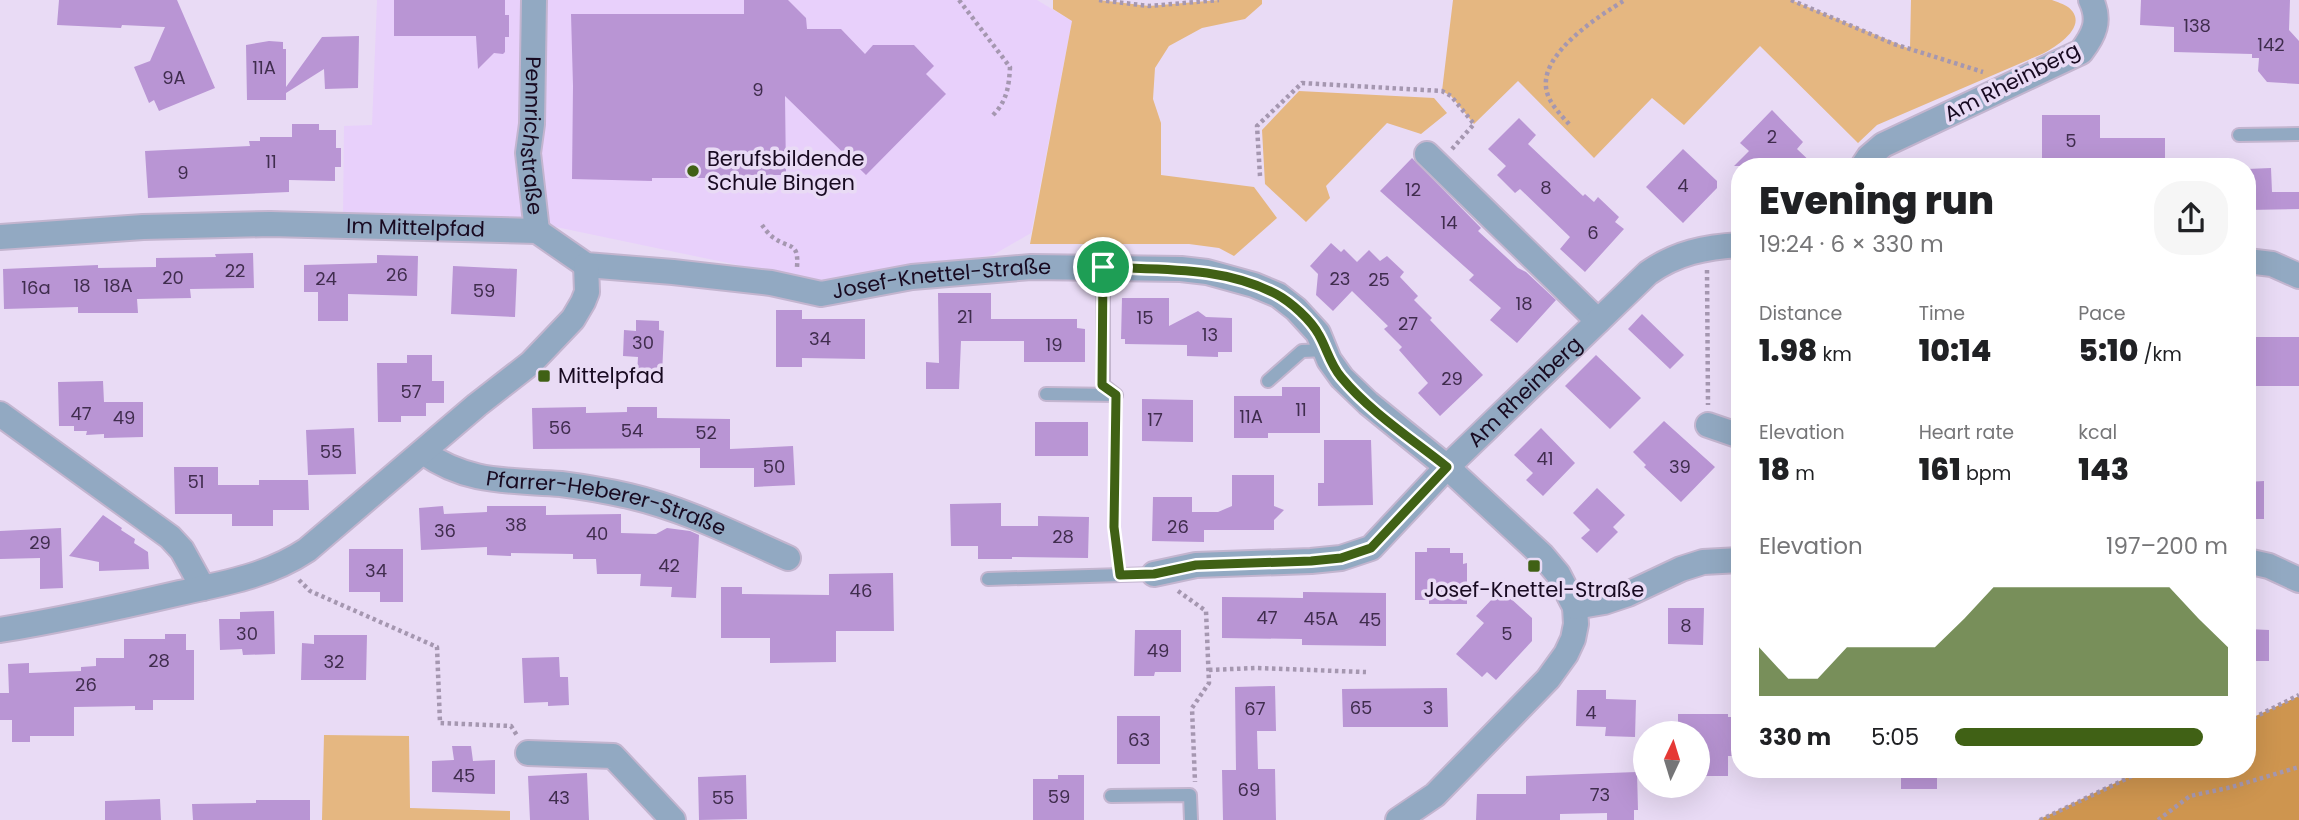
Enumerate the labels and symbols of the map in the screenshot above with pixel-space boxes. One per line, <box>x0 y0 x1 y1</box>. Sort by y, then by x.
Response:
house number: 138 <box>2183 13 2211 38</box>
house number: 142 <box>2257 32 2285 57</box>
street label: Am Rheinberg <box>1939 35 2085 128</box>
house number: 11A <box>252 55 276 80</box>
street label: Pennrichstraße <box>513 56 550 217</box>
house number: 9A <box>162 65 186 90</box>
house number: 9 <box>752 77 764 102</box>
house number: 2 <box>1767 124 1777 149</box>
house number: 5 <box>2065 128 2077 153</box>
place label: Berufsbildende Schule Bingen <box>707 144 864 197</box>
house number: 11 <box>265 149 277 174</box>
house number: 9 <box>177 160 189 185</box>
marker: Berufsbildende Schule Bingen <box>685 163 701 179</box>
house number: 4 <box>1677 173 1689 198</box>
house number: 8 <box>1540 175 1552 200</box>
house number: 12 <box>1405 177 1421 202</box>
house number: 14 <box>1440 210 1458 235</box>
street label: Im Mittelpfad <box>346 211 485 244</box>
house number: 6 <box>1587 220 1599 245</box>
pin <box>1073 237 1133 297</box>
street label: Josef-Knettel-Straße <box>830 251 1051 306</box>
house number: 22 <box>225 258 245 283</box>
house number: 26 <box>386 262 408 287</box>
house number: 20 <box>162 265 184 290</box>
house number: 24 <box>315 266 337 291</box>
house number: 23 <box>1330 266 1350 291</box>
house number: 25 <box>1368 267 1390 292</box>
house number: 18 <box>73 273 91 298</box>
house number: 18A <box>103 273 133 298</box>
house number: 16a <box>21 275 51 300</box>
house number: 59 <box>473 278 495 303</box>
house number: 18 <box>1515 291 1533 316</box>
house number: 21 <box>957 304 973 329</box>
house number: 15 <box>1136 305 1154 330</box>
house number: 27 <box>1398 311 1418 336</box>
house number: 13 <box>1202 322 1218 347</box>
house number: 34 <box>809 326 831 351</box>
house number: 30 <box>632 330 654 355</box>
street label: Am Rheinberg <box>1461 330 1588 454</box>
house number: 19 <box>1045 332 1063 357</box>
place label: Mittelpfad <box>558 361 664 390</box>
house number: 29 <box>1441 366 1463 391</box>
marker: Mittelpfad <box>536 368 552 384</box>
house number: 57 <box>400 379 422 404</box>
house number: 11 <box>1295 397 1307 422</box>
house number: 47 <box>70 401 92 426</box>
house number: 11A <box>1239 404 1263 429</box>
house number: 49 <box>113 405 135 430</box>
house number: 17 <box>1147 407 1163 432</box>
house number: 56 <box>549 415 571 440</box>
house number: 54 <box>621 418 643 443</box>
house number: 52 <box>695 420 717 445</box>
house number: 55 <box>320 439 342 464</box>
house number: 41 <box>1536 446 1554 471</box>
house number: 50 <box>763 454 785 479</box>
house number: 39 <box>1669 454 1691 479</box>
street label: Pfarrer-Heberer-Straße <box>484 463 731 543</box>
house number: 51 <box>187 469 205 494</box>
house number: 38 <box>505 512 527 537</box>
house number: 26 <box>1167 514 1189 539</box>
house number: 36 <box>434 518 456 543</box>
house number: 40 <box>586 521 608 546</box>
house number: 28 <box>1052 524 1074 549</box>
house number: 29 <box>29 530 51 555</box>
house number: 42 <box>658 553 680 578</box>
house number: 34 <box>365 558 387 583</box>
marker: Josef-Knettel-Straße <box>1526 558 1542 574</box>
place label: Josef-Knettel-Straße <box>1424 575 1644 604</box>
house number: 46 <box>850 578 872 603</box>
house number: 47 <box>1256 605 1278 630</box>
house number: 45A <box>1304 606 1338 631</box>
house number: 45 <box>1359 607 1381 632</box>
house number: 8 <box>1680 613 1692 638</box>
house number: 30 <box>236 621 258 646</box>
house number: 5 <box>1501 621 1513 646</box>
house number: 49 <box>1147 638 1169 663</box>
house number: 28 <box>148 648 170 673</box>
house number: 32 <box>324 649 344 674</box>
house number: 26 <box>75 672 97 697</box>
house number: 65 <box>1350 695 1372 720</box>
house number: 3 <box>1423 695 1433 720</box>
house number: 67 <box>1244 696 1266 721</box>
house number: 4 <box>1585 700 1597 725</box>
north arrow <box>1633 721 1710 798</box>
house number: 63 <box>1128 727 1150 752</box>
house number: 45 <box>453 763 475 788</box>
house number: 69 <box>1238 777 1260 802</box>
house number: 73 <box>1590 782 1610 807</box>
house number: 59 <box>1048 784 1070 809</box>
house number: 43 <box>548 785 570 810</box>
house number: 55 <box>712 785 734 810</box>

